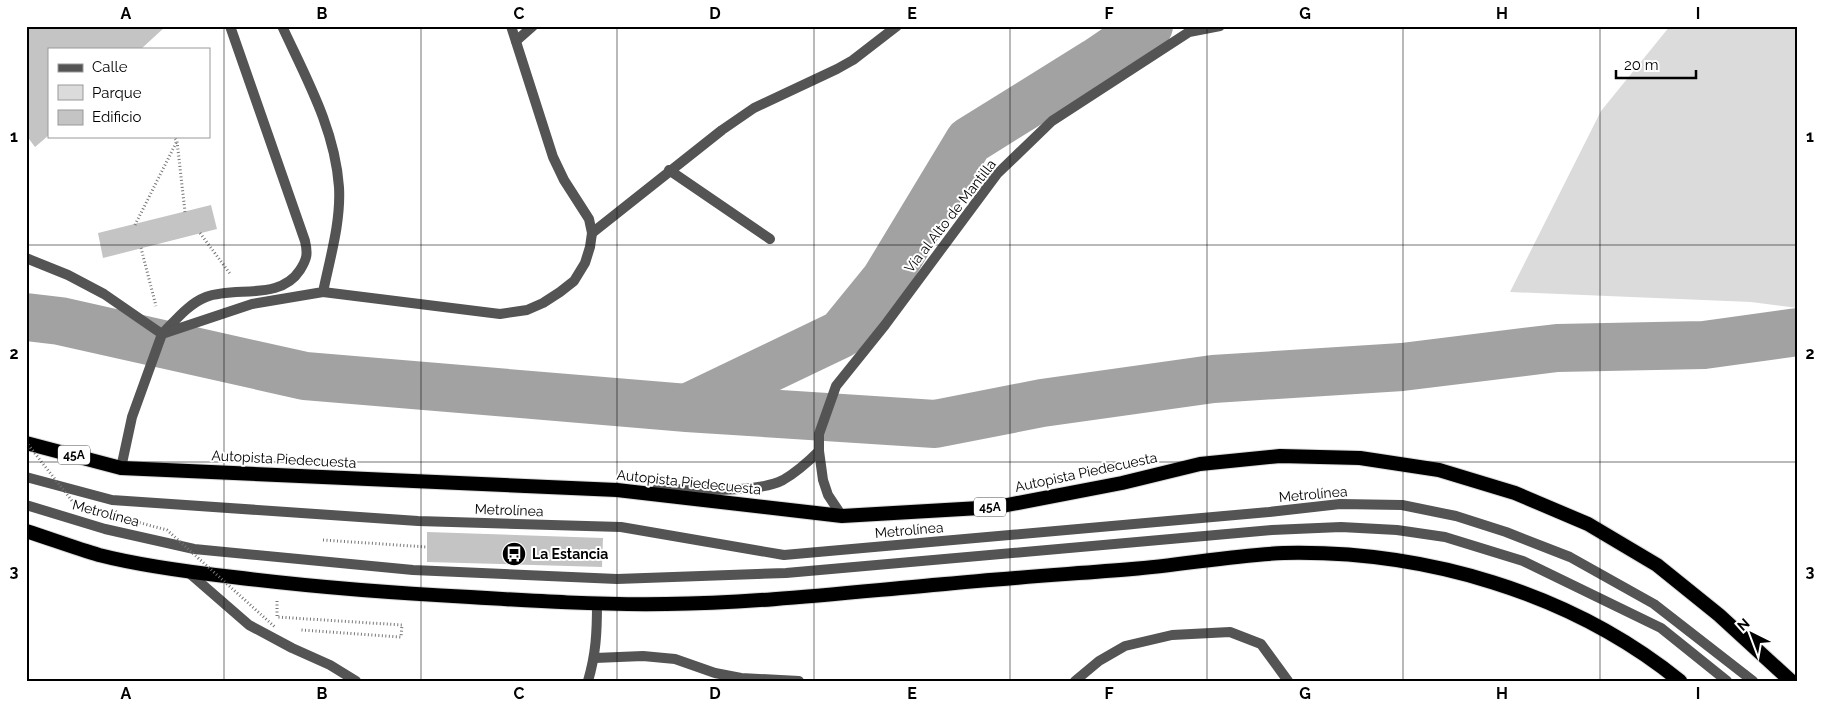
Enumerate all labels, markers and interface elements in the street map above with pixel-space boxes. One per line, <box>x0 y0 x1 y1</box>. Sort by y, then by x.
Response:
text: A <box>121 4 132 23</box>
text: B <box>317 4 328 23</box>
text: C <box>514 4 525 23</box>
text: D <box>709 4 721 23</box>
text: E <box>907 4 917 23</box>
text: F <box>1104 4 1114 23</box>
text: G <box>1299 4 1311 23</box>
text: H <box>1496 4 1508 23</box>
text: I <box>1696 4 1700 23</box>
legend <box>48 48 210 138</box>
scale bar <box>1616 48 1696 80</box>
text: 20 m <box>1624 56 1659 74</box>
text: Calle <box>92 58 128 76</box>
text: Parque <box>92 84 142 102</box>
text: Edificio <box>92 108 142 126</box>
text: 1 <box>10 127 18 146</box>
text: 1 <box>1806 127 1814 146</box>
street label: Vía al Alto de Mantilla <box>901 156 999 276</box>
text: 2 <box>9 344 19 363</box>
text: 2 <box>1805 344 1815 363</box>
road number: 45A <box>58 446 90 464</box>
street label: Autopista Piedecuesta <box>211 447 357 471</box>
street label: Autopista Piedecuesta <box>1013 449 1159 495</box>
street label: Autopista Piedecuesta <box>616 466 762 498</box>
street label: Metrolínea <box>1278 483 1348 505</box>
street label: Metrolínea <box>71 496 141 530</box>
road number: 45A <box>974 498 1006 516</box>
street label: Metrolínea <box>474 501 544 519</box>
street label: Metrolínea <box>874 519 944 541</box>
bus stop icon: La Estancia <box>501 541 527 567</box>
place label: La Estancia <box>532 546 608 562</box>
text: 3 <box>10 562 19 581</box>
text: 3 <box>1806 562 1815 581</box>
north arrow <box>1726 610 1776 660</box>
text: N <box>1734 615 1753 634</box>
text: A <box>121 684 132 703</box>
text: B <box>317 684 328 703</box>
text: C <box>514 684 525 703</box>
text: D <box>709 684 721 703</box>
text: E <box>907 684 917 703</box>
text: F <box>1104 684 1114 703</box>
text: G <box>1299 684 1311 703</box>
text: H <box>1496 684 1508 703</box>
text: I <box>1696 684 1700 703</box>

